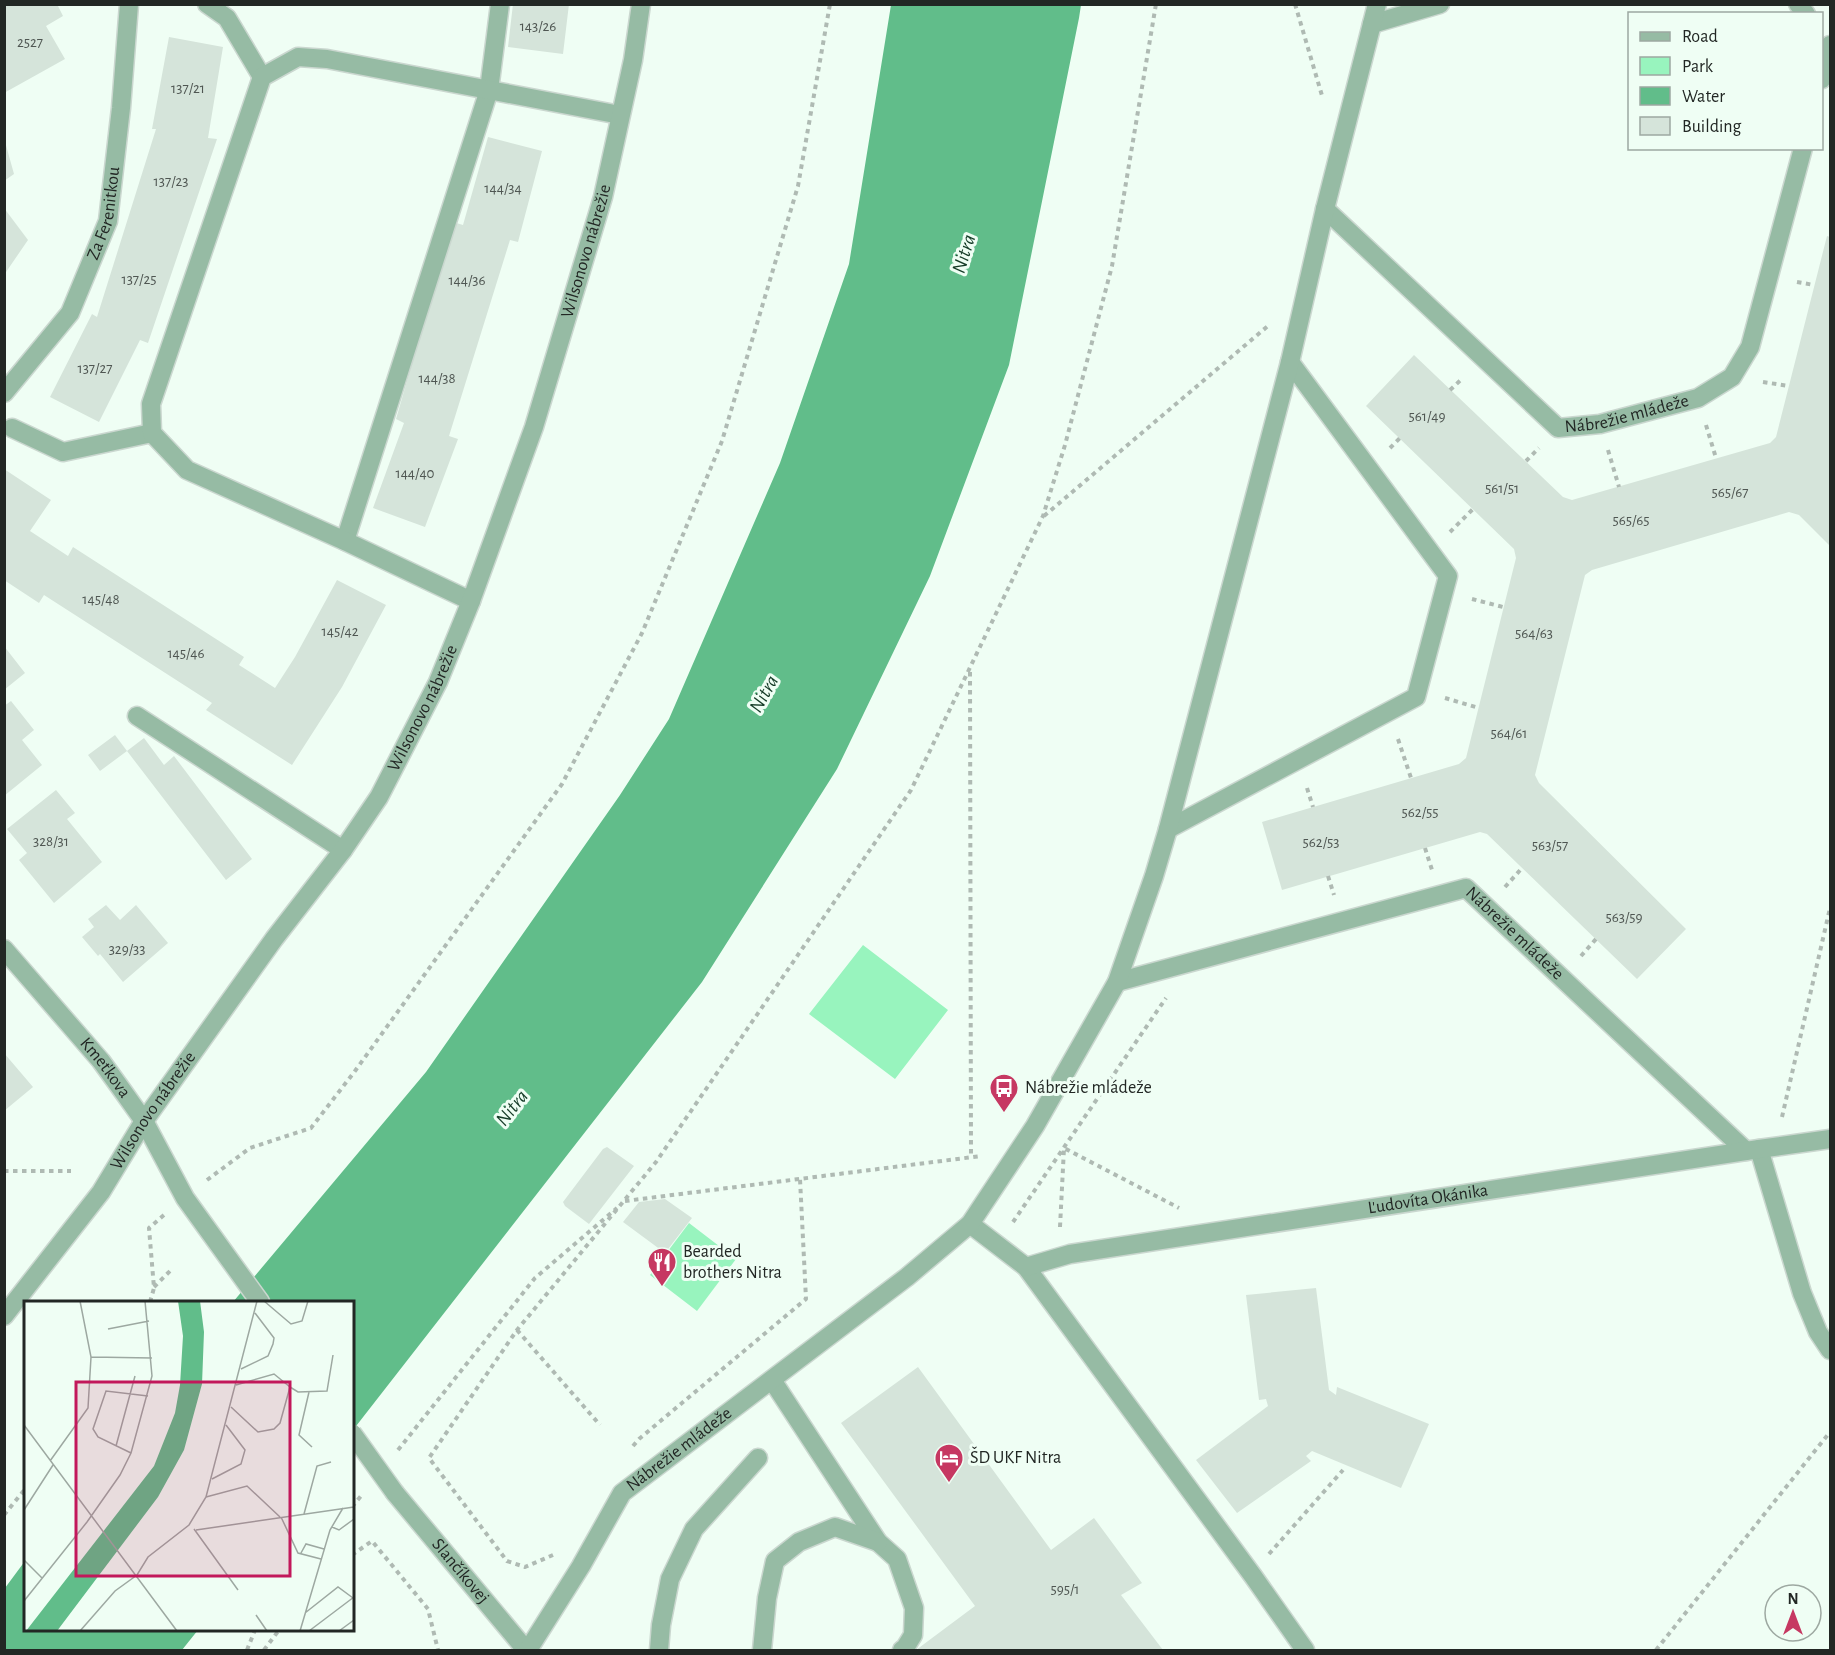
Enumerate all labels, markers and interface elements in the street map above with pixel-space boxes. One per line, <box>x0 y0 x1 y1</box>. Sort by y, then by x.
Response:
legend <box>1628 12 1823 150</box>
house number: 143/26 <box>520 19 556 34</box>
text: Road <box>1682 28 1718 46</box>
house number: 2527 <box>17 35 43 50</box>
text: Park <box>1682 58 1714 76</box>
house number: 137/21 <box>171 81 205 96</box>
text: Water <box>1682 88 1725 106</box>
text: Building <box>1682 118 1742 136</box>
street label: Za Ferenitkou <box>84 166 123 262</box>
house number: 137/23 <box>154 174 188 189</box>
house number: 144/34 <box>484 181 522 196</box>
street label: Wilsonovo nábrežie <box>558 183 614 320</box>
water label: Nitra <box>949 232 979 276</box>
house number: 137/25 <box>122 272 157 287</box>
house number: 144/36 <box>448 273 486 288</box>
house number: 137/27 <box>78 361 112 376</box>
house number: 144/38 <box>418 371 456 386</box>
street label: Nábrežie mládeže <box>1564 392 1691 436</box>
house number: 561/49 <box>1408 409 1446 424</box>
house number: 144/40 <box>395 466 435 481</box>
house number: 561/51 <box>1485 481 1519 496</box>
house number: 565/67 <box>1711 485 1749 500</box>
house number: 565/65 <box>1612 513 1650 528</box>
house number: 145/48 <box>82 592 120 607</box>
house number: 145/42 <box>322 624 359 639</box>
house number: 564/63 <box>1515 626 1553 641</box>
street label: Wilsonovo nábrežie <box>385 642 461 774</box>
house number: 145/46 <box>167 646 205 661</box>
water label: Nitra <box>746 672 782 716</box>
house number: 564/61 <box>1490 726 1528 741</box>
house number: 562/55 <box>1402 805 1439 820</box>
house number: 328/31 <box>33 834 69 849</box>
house number: 562/53 <box>1303 835 1339 850</box>
house number: 563/57 <box>1532 838 1568 853</box>
street label: Nábrežie mládeže <box>1462 884 1567 984</box>
house number: 563/59 <box>1605 910 1643 925</box>
house number: 329/33 <box>109 942 145 957</box>
street label: Kmeťkova <box>76 1034 134 1101</box>
street label: Wilsonovo nábrežie <box>108 1048 199 1173</box>
bus stop icon: Nábrežie mládeže <box>988 1072 1020 1114</box>
place label: Nábrežie mládeže <box>1025 1079 1152 1097</box>
water label: Nitra <box>492 1086 532 1130</box>
street label: Ľudovíta Okánika <box>1367 1181 1489 1217</box>
place label: Bearded brothers Nitra <box>683 1243 782 1282</box>
restaurant icon: Bearded brothers Nitra <box>646 1246 678 1288</box>
inset map <box>24 1301 354 1631</box>
street label: Nábrežie mládeže <box>623 1404 735 1495</box>
hotel icon: ŠD UKF Nitra <box>933 1442 965 1484</box>
place label: ŠD UKF Nitra <box>970 1446 1061 1467</box>
street label: Slančíkovej <box>428 1535 492 1607</box>
house number: 595/1 <box>1050 1582 1080 1597</box>
north arrow <box>1763 1583 1823 1643</box>
text: N <box>1787 1591 1799 1607</box>

